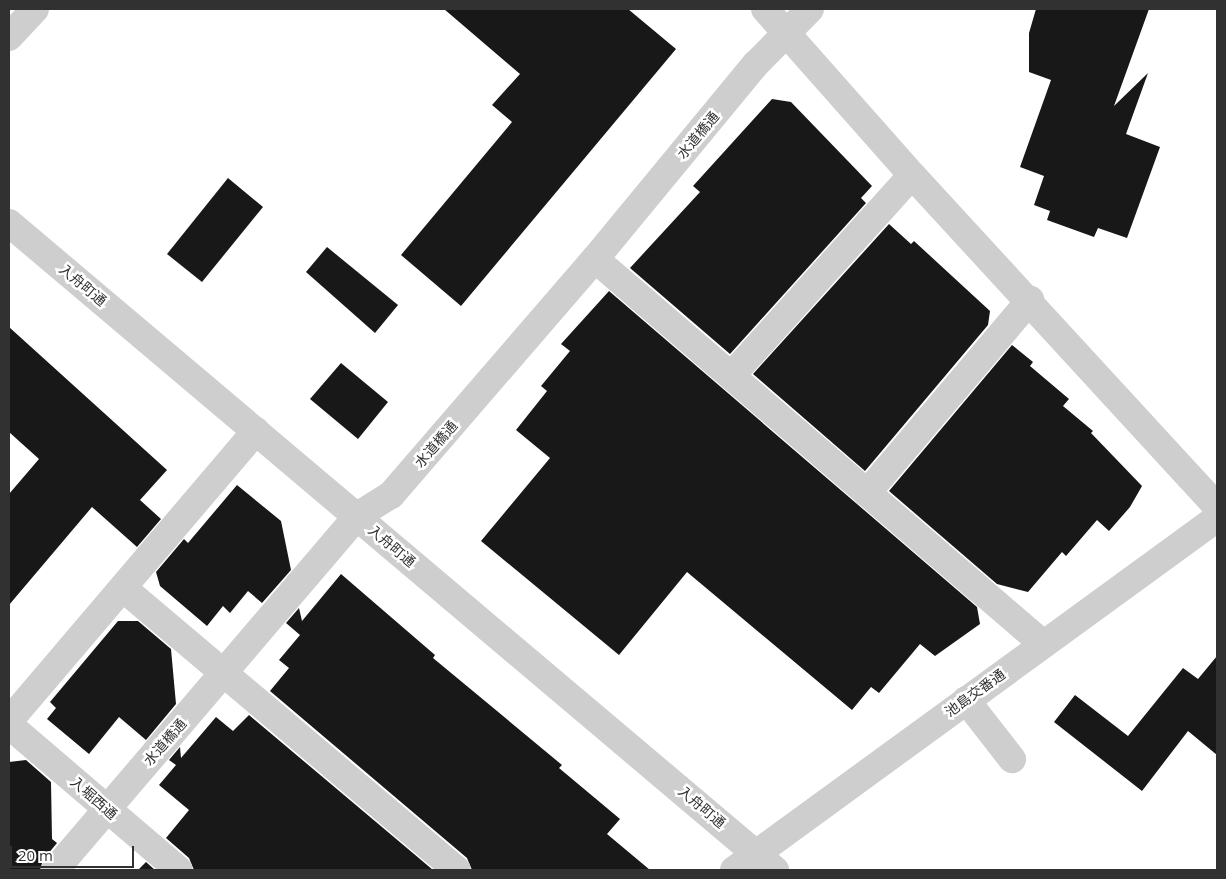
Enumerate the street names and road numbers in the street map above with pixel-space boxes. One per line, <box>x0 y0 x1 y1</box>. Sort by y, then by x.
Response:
street label: 水道橋通 <box>674 108 722 162</box>
street label: 入舟町通 <box>56 261 110 309</box>
street label: 水道橋通 <box>411 417 461 471</box>
street label: 入舟町通 <box>365 522 419 570</box>
street label: 池島交番通 <box>942 666 1008 720</box>
street label: 水道橋通 <box>140 715 190 769</box>
street label: 入堀西通 <box>67 773 121 823</box>
street label: 入舟町通 <box>675 783 729 831</box>

